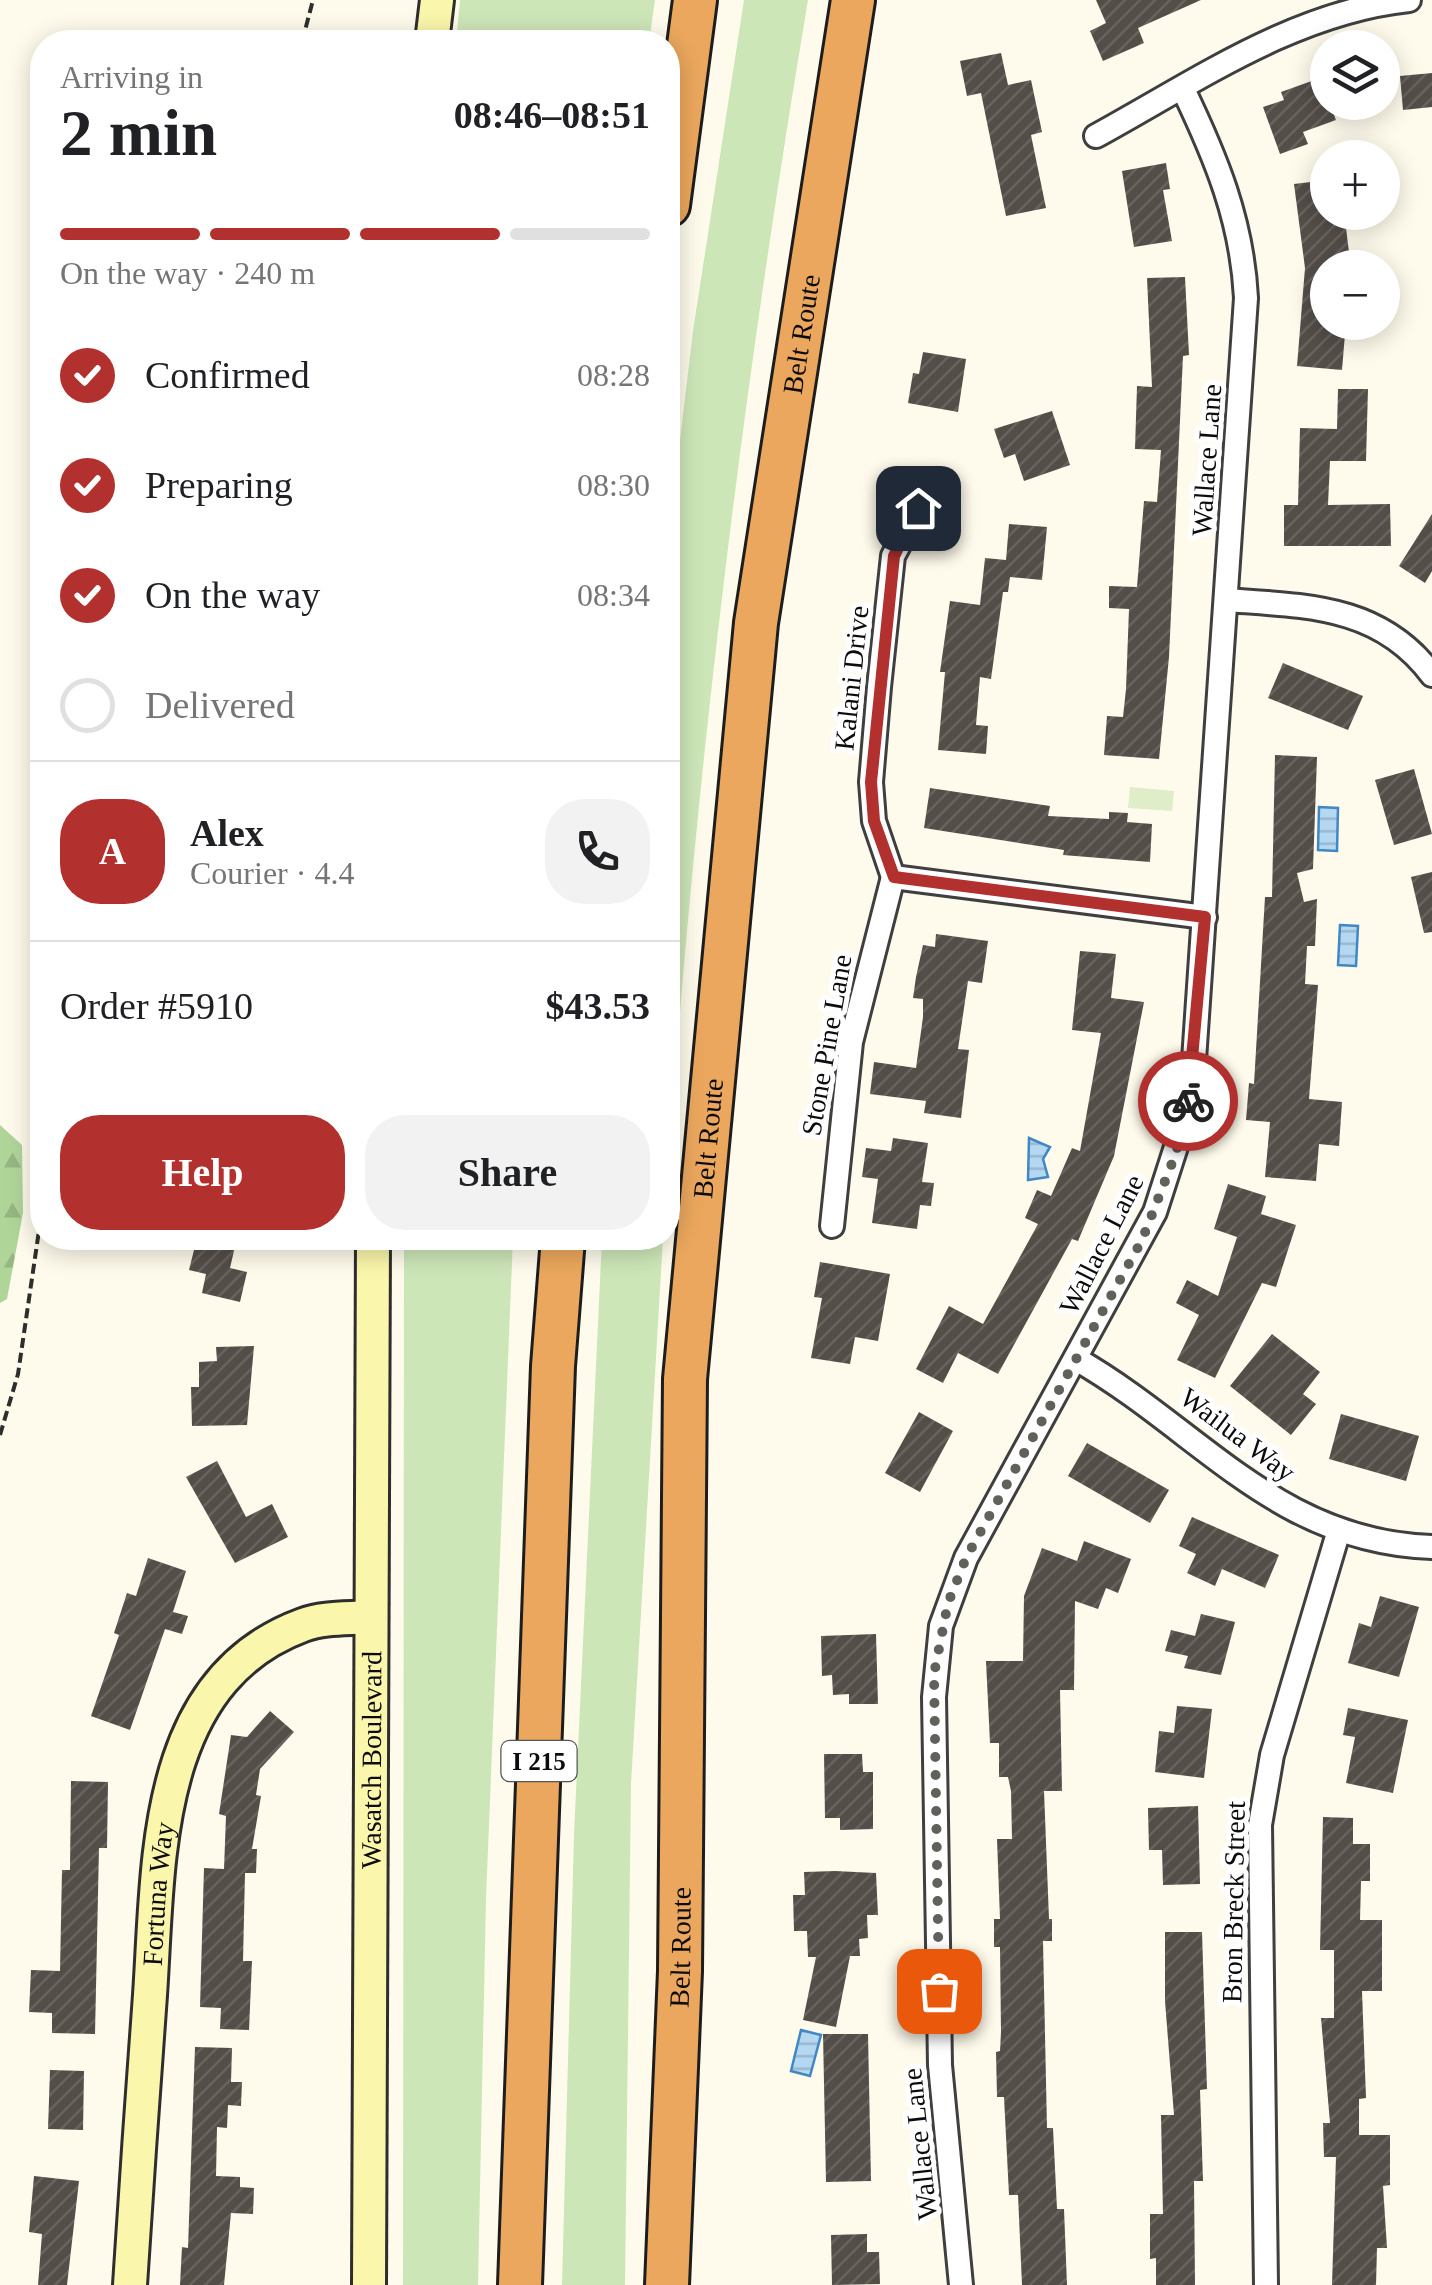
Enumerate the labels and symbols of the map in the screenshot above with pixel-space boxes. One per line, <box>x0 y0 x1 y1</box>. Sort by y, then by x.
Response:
street label: Belt Route <box>777 272 826 396</box>
street label: Wallace Lane <box>1186 383 1227 537</box>
pin <box>876 466 961 551</box>
street label: Kalani Drive <box>828 604 875 752</box>
street label: Stone Pine Lane <box>795 952 858 1138</box>
courier <box>1138 1051 1238 1151</box>
street label: Belt Route <box>687 1077 729 1200</box>
street label: Wallace Lane <box>1053 1169 1150 1319</box>
street label: Wailua Way <box>1174 1381 1301 1488</box>
street label: Wasatch Boulevard <box>356 1651 387 1869</box>
road number: I 215 <box>502 1741 576 1781</box>
street label: Bron Breck Street <box>1216 1800 1251 2003</box>
street label: Fortuna Way <box>137 1820 180 1967</box>
street label: Belt Route <box>664 1887 697 2008</box>
pin <box>897 1949 982 2034</box>
street label: Wallace Lane <box>896 2067 943 2221</box>

